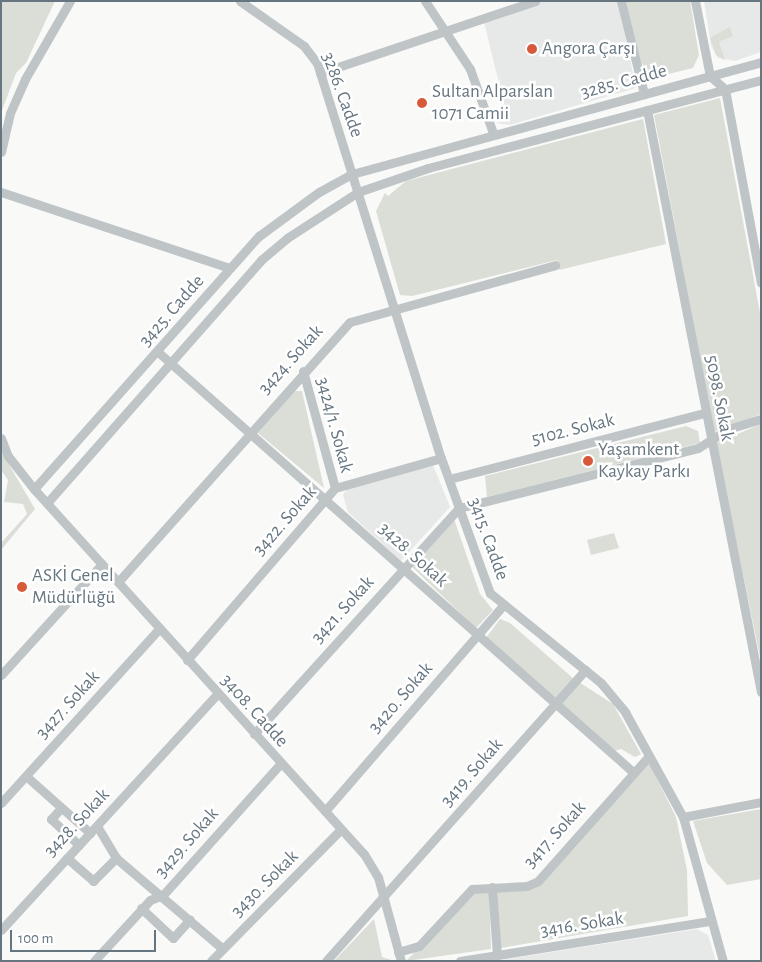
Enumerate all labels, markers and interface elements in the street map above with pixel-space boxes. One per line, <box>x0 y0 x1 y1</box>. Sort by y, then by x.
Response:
place label: Angora Çarşı <box>542 38 635 60</box>
marker: Angora Çarşı <box>526 43 538 55</box>
street label: 3286. Cadde <box>316 49 368 141</box>
street label: 3285. Cadde <box>579 60 669 104</box>
place label: Sultan Alparslan 1071 Camii <box>432 81 553 125</box>
marker: Sultan Alparslan 1071 Camii <box>416 97 428 109</box>
street label: 3425. Cadde <box>134 270 210 352</box>
street label: 3424. Sokak <box>254 320 328 400</box>
street label: 5098. Sokak <box>700 353 738 443</box>
street label: 3424/1. Sokak <box>310 375 358 475</box>
street label: 5102. Sokak <box>529 409 617 451</box>
place label: Yaşamkent Kaykay Parkı <box>598 439 690 483</box>
marker: Yaşamkent Kaykay Parkı <box>582 455 594 467</box>
street label: 3422. Sokak <box>248 481 322 561</box>
street label: 3415. Cadde <box>463 495 513 583</box>
street label: 3428. Sokak <box>374 518 452 592</box>
place label: ASKİ Genel Müdürlüğü <box>32 565 115 609</box>
street label: 3421. Sokak <box>307 571 379 649</box>
marker: ASKİ Genel Müdürlüğü <box>16 581 28 593</box>
street label: 3420. Sokak <box>364 658 438 738</box>
street label: 3427. Sokak <box>31 666 105 744</box>
street label: 3408. Cadde <box>215 670 293 752</box>
street label: 3419. Sokak <box>436 734 508 812</box>
street label: 3428. Sokak <box>39 784 115 862</box>
street label: 3417. Sokak <box>519 797 591 873</box>
street label: 3429. Sokak <box>150 803 224 883</box>
street label: 3430. Sokak <box>227 846 303 922</box>
street label: 3416. Sokak <box>539 907 625 943</box>
scale bar <box>12 920 159 952</box>
text: 100 m <box>18 931 53 946</box>

